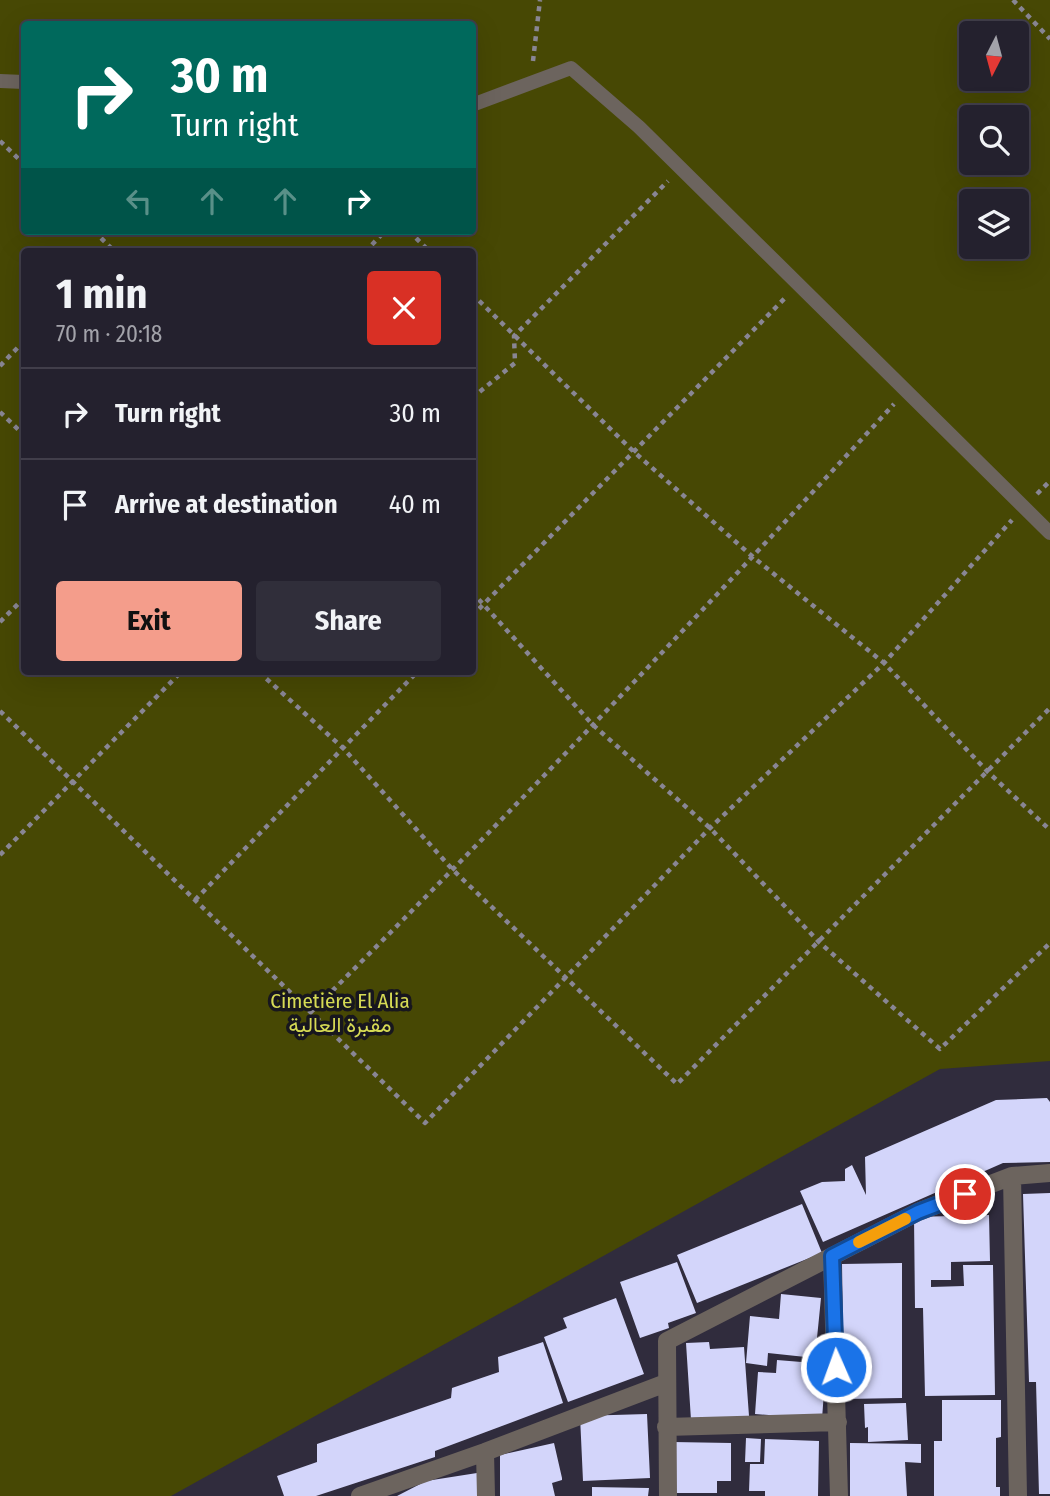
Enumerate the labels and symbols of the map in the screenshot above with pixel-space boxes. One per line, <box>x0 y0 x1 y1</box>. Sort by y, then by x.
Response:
north arrow <box>959 21 1029 91</box>
park label: Cimetière El Alia مقبرة العالية <box>270 988 410 1038</box>
pin <box>935 1164 995 1224</box>
position arrow <box>799 1330 873 1404</box>

